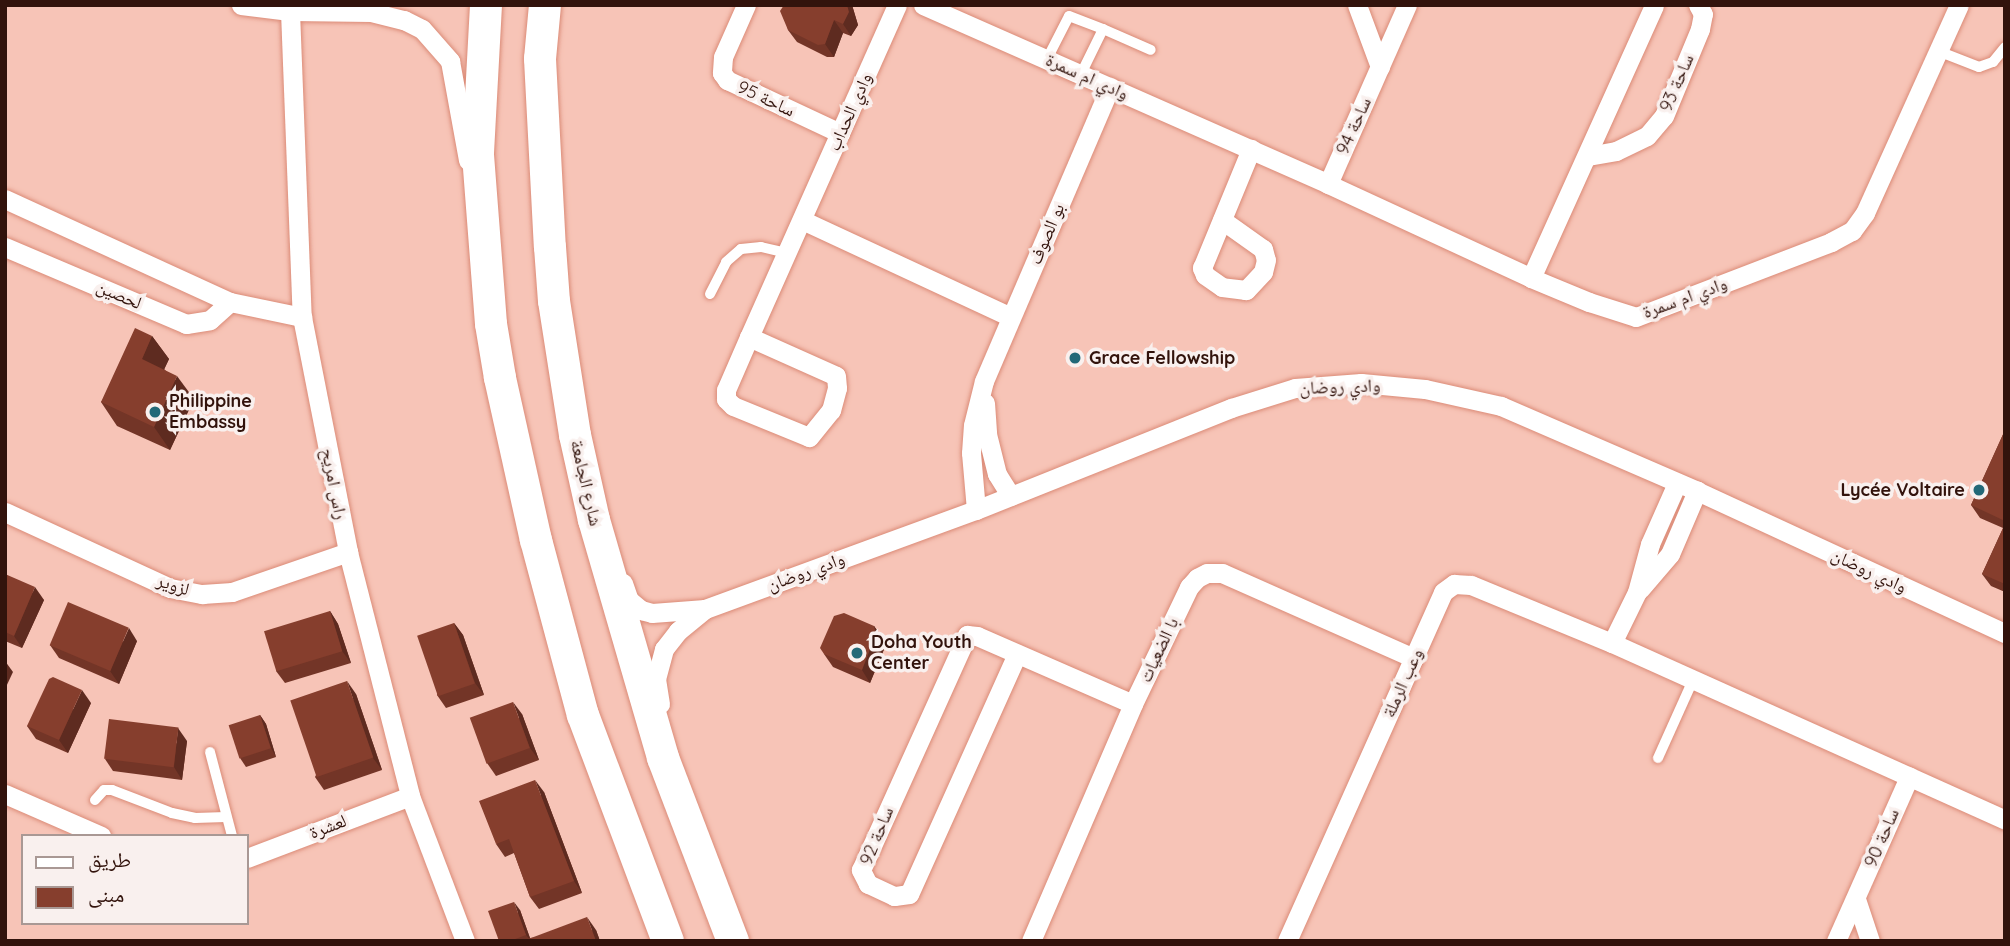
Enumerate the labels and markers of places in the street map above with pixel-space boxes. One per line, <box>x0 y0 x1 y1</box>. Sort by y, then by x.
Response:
place label: Grace Fellowship <box>1089 347 1235 369</box>
marker: Grace Fellowship <box>1067 350 1083 366</box>
place label: Philippine Embassy <box>169 391 252 434</box>
marker: Philippine Embassy <box>147 404 163 420</box>
place label: Lycée Voltaire <box>1840 479 1965 501</box>
marker: Lycée Voltaire <box>1971 482 1987 498</box>
place label: Doha Youth Center <box>871 632 972 674</box>
marker: Doha Youth Center <box>849 645 865 661</box>

